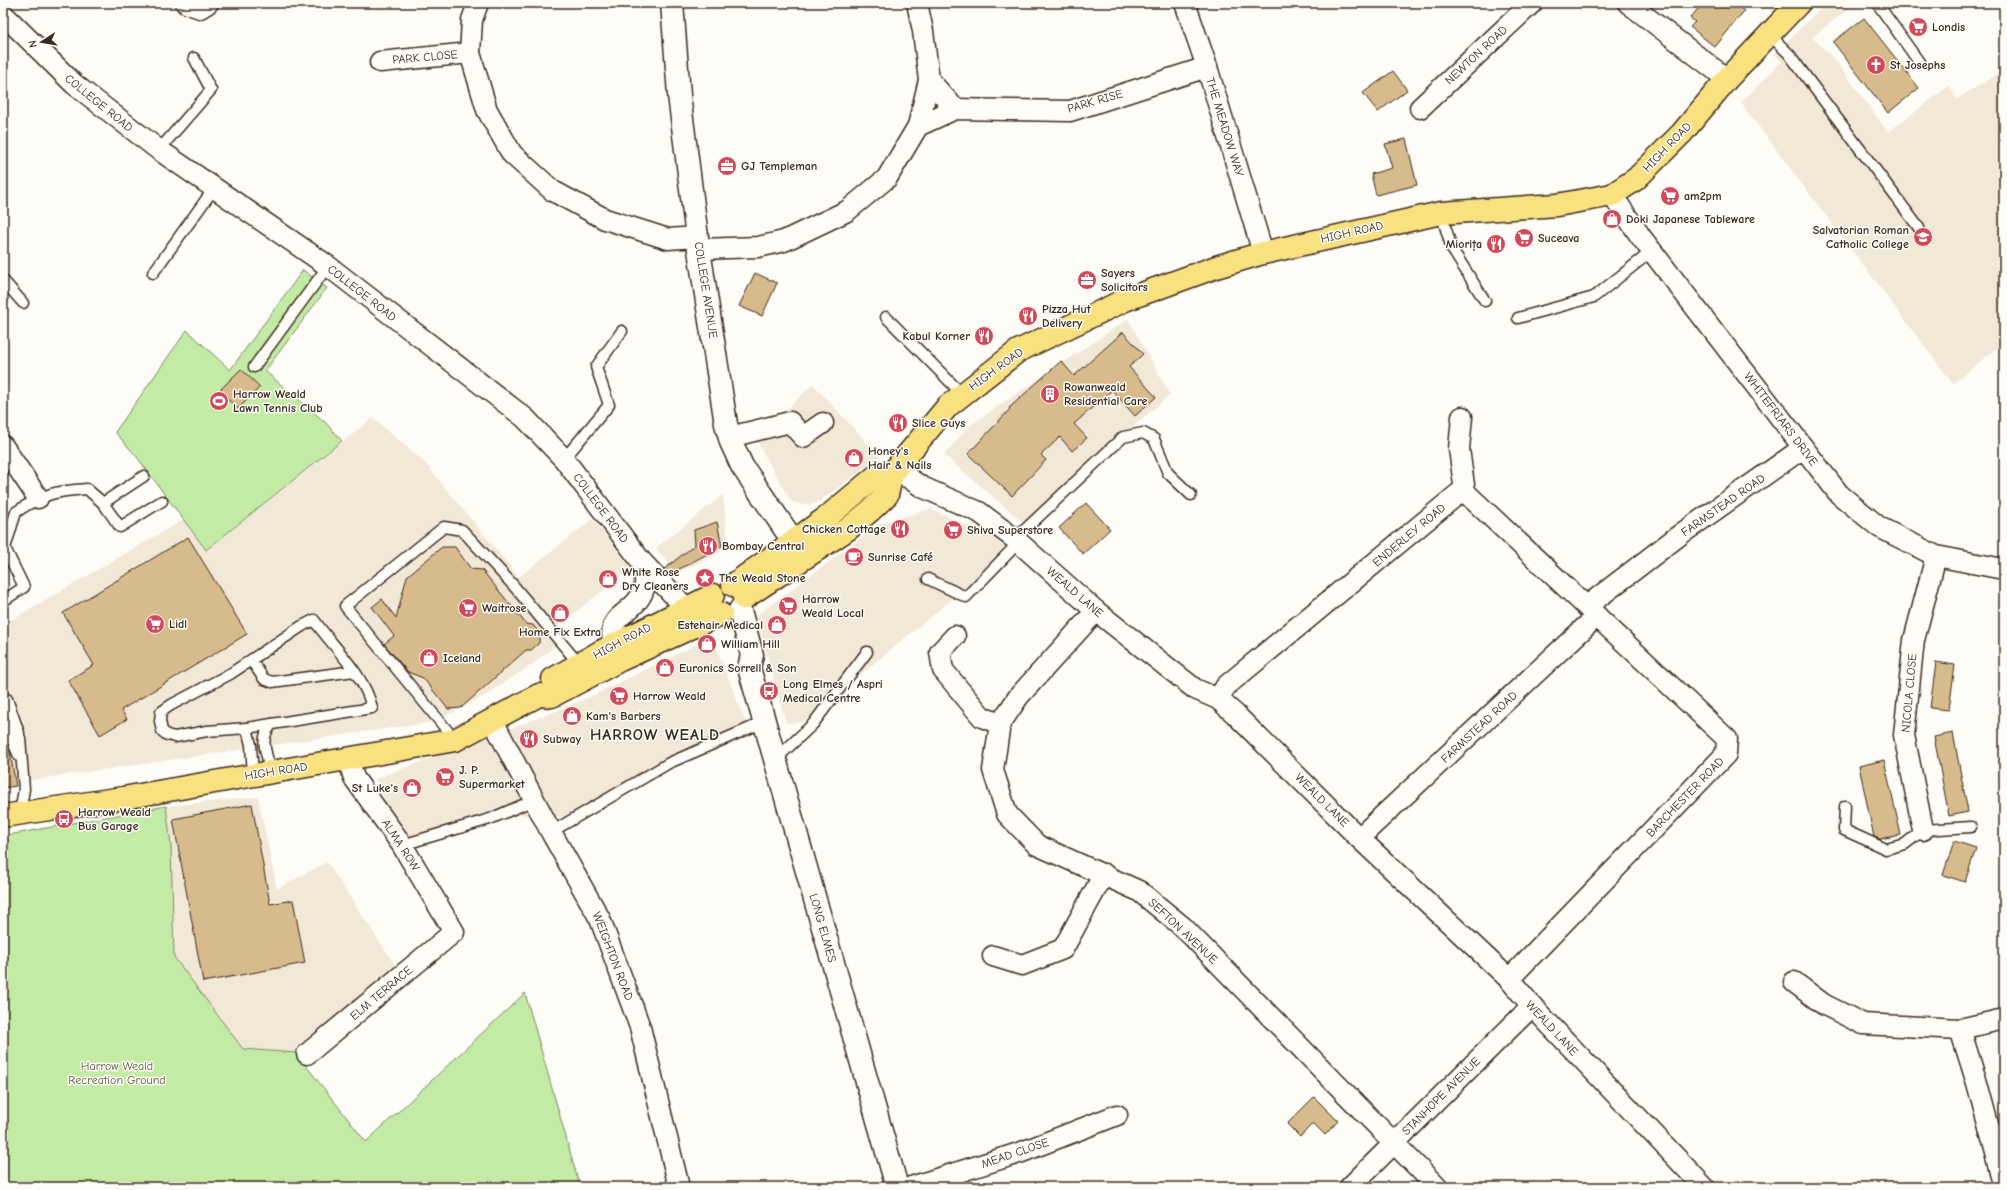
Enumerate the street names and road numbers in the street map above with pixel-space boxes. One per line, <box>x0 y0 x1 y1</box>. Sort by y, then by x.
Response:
street label: NEWTON ROAD <box>1442 23 1510 87</box>
street label: PARK CLOSE <box>392 47 458 67</box>
street label: COLLEGE ROAD <box>62 71 136 135</box>
street label: THE MEADOW WAY <box>1203 76 1247 179</box>
street label: PARK RISE <box>1066 86 1124 116</box>
street label: HIGH ROAD <box>1640 119 1694 175</box>
street label: HIGH ROAD <box>1319 218 1385 246</box>
street label: COLLEGE AVENUE <box>691 241 721 339</box>
street label: COLLEGE ROAD <box>325 262 399 324</box>
street label: HIGH ROAD <box>966 345 1026 393</box>
street label: WHITEFRIARS DRIVE <box>1741 369 1821 469</box>
street label: COLLEGE ROAD <box>570 470 632 546</box>
street label: FARMSTEAD ROAD <box>1678 471 1768 539</box>
street label: ENDERLEY ROAD <box>1370 500 1448 570</box>
street label: WEALD LANE <box>1044 564 1106 620</box>
street label: HIGH ROAD <box>591 620 653 662</box>
street label: NICOLA CLOSE <box>1899 653 1919 733</box>
street label: FARMSTEAD ROAD <box>1438 688 1520 766</box>
street label: BARCHESTER ROAD <box>1643 754 1727 840</box>
street label: HIGH ROAD <box>243 759 309 783</box>
street label: WEALD LANE <box>1292 770 1352 830</box>
street label: ALMA ROW <box>379 816 423 874</box>
street label: LONG ELMES <box>806 892 840 964</box>
street label: SEFTON AVENUE <box>1145 895 1221 967</box>
street label: WEIGHTON ROAD <box>590 910 636 1002</box>
street label: ELM TERRACE <box>347 963 415 1023</box>
street label: WEALD LANE <box>1523 998 1581 1058</box>
street label: STANHOPE AVENUE <box>1399 1054 1483 1138</box>
street label: MEAD CLOSE <box>979 1135 1051 1171</box>

